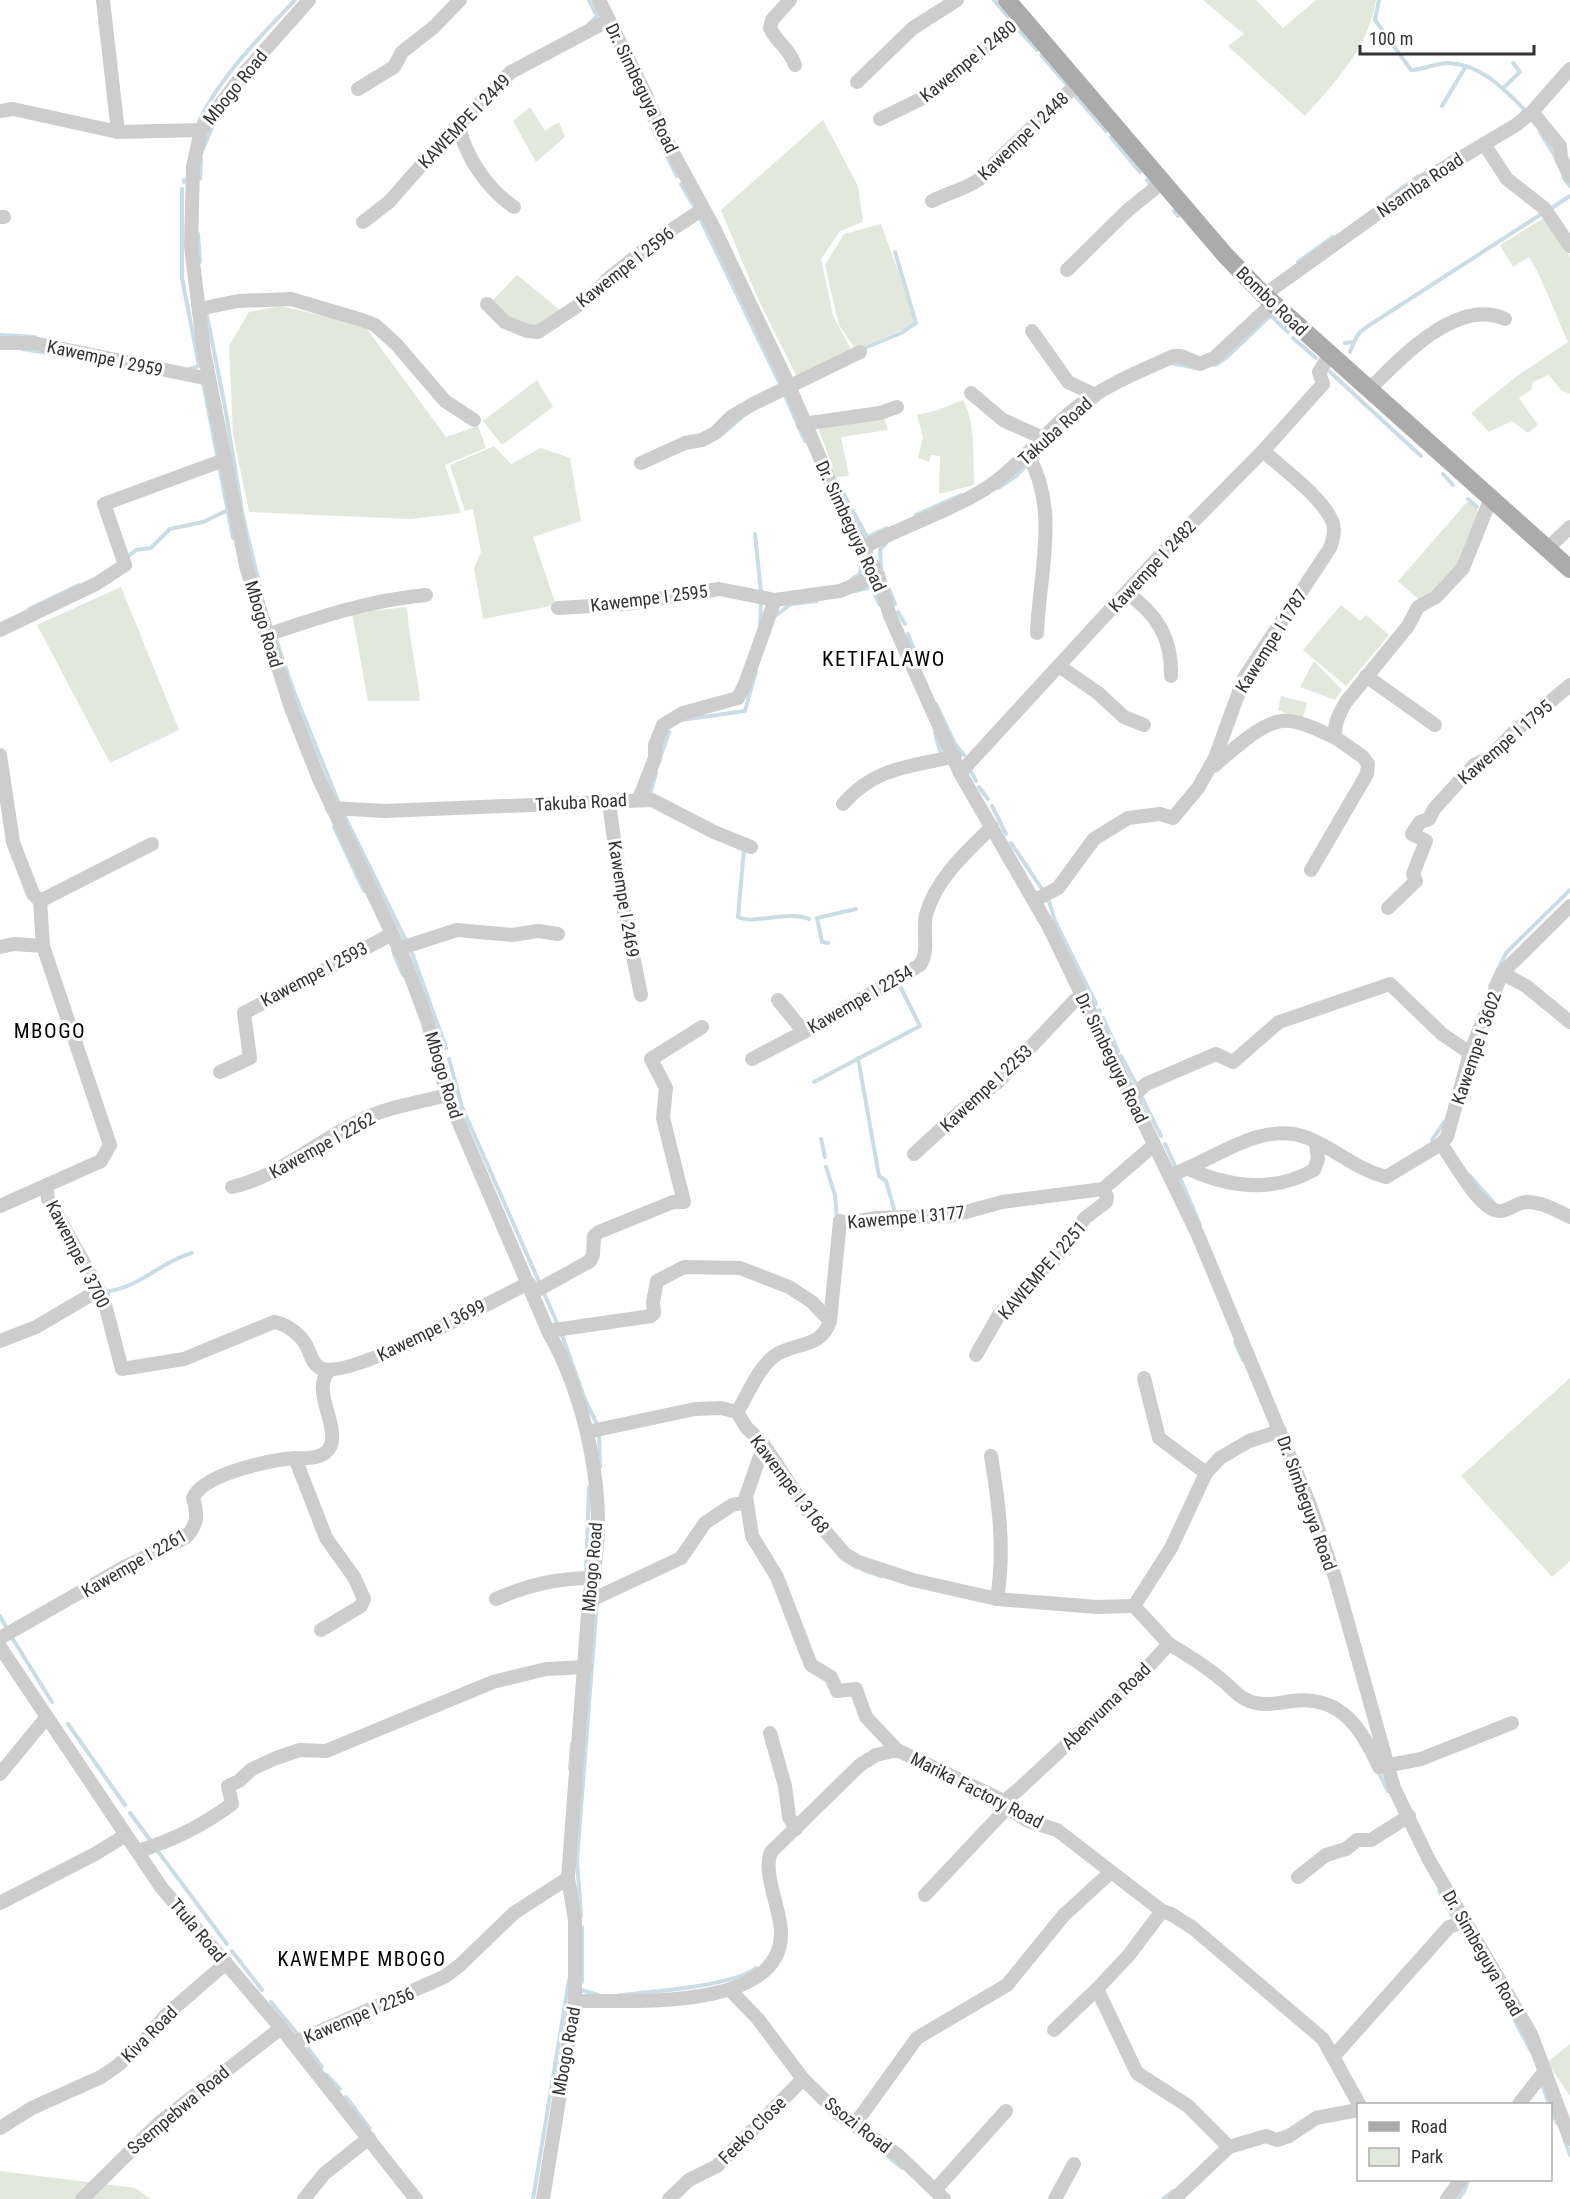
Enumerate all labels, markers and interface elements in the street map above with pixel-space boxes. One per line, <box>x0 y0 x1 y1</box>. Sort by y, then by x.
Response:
street label: Kawempe I 2480 <box>916 16 1020 106</box>
scale bar <box>1360 18 1534 56</box>
street label: Dr. Simbeguya Road <box>601 20 683 156</box>
text: 100 m <box>1369 28 1413 49</box>
street label: Mbogo Road <box>199 46 271 128</box>
street label: KAWEMPE I 2449 <box>414 69 514 173</box>
street label: Kawempe I 2448 <box>973 88 1073 184</box>
street label: Nsamba Road <box>1373 149 1467 221</box>
street label: Kawempe I 2596 <box>572 222 678 312</box>
street label: Bombo Road <box>1232 262 1312 340</box>
street label: Kawempe I 2959 <box>45 335 165 381</box>
street label: Takuba Road <box>1014 393 1096 469</box>
street label: Dr. Simbeguya Road <box>812 457 890 595</box>
street label: Kawempe I 2482 <box>1104 516 1200 616</box>
street label: Mbogo Road <box>241 578 287 670</box>
street label: Kawempe I 2595 <box>589 580 709 616</box>
street label: Kawempe I 1787 <box>1231 585 1311 696</box>
district label: KETIFALAWO <box>822 647 946 671</box>
street label: Kawempe I 1795 <box>1454 695 1556 789</box>
street label: Takuba Road <box>535 789 627 815</box>
street label: Kawempe I 2469 <box>604 839 644 959</box>
street label: Kawempe I 2593 <box>257 937 371 1011</box>
street label: Kawempe I 2254 <box>804 960 916 1038</box>
street label: Kawempe I 3602 <box>1447 989 1505 1107</box>
street label: Dr. Simbeguya Road <box>1071 990 1153 1126</box>
district label: MBOGO <box>14 1019 86 1043</box>
street label: Mbogo Road <box>421 1029 467 1121</box>
street label: Kawempe I 2253 <box>936 1040 1036 1136</box>
street label: Kawempe I 2262 <box>265 1107 379 1183</box>
street label: Kawempe I 3700 <box>42 1197 114 1311</box>
street label: Kawempe I 3177 <box>846 1201 966 1233</box>
street label: KAWEMPE I 2251 <box>994 1217 1090 1323</box>
street label: Kawempe I 3699 <box>373 1295 489 1365</box>
street label: Kawempe I 3168 <box>746 1431 834 1537</box>
street label: Dr. Simbeguya Road <box>1273 1433 1341 1573</box>
street label: Mbogo Road <box>578 1521 606 1613</box>
street label: Kawempe I 2261 <box>78 1524 190 1602</box>
street label: Abenvuma Road <box>1057 1658 1155 1754</box>
street label: Marika Factory Road <box>907 1748 1047 1832</box>
street label: Dr. Simbeguya Road <box>1438 1886 1528 2020</box>
street label: Ttula Road <box>165 1894 231 1966</box>
district label: KAWEMPE MBOGO <box>277 1947 447 1971</box>
street label: Kawempe I 2256 <box>301 1982 417 2048</box>
street label: Kiva Road <box>117 2002 181 2066</box>
street label: Mbogo Road <box>548 2005 584 2097</box>
street label: Ssempebwa Road <box>123 2061 233 2159</box>
street label: Feeko Close <box>714 2092 790 2168</box>
street label: Ssozi Road <box>821 2092 895 2158</box>
legend <box>1357 2103 1552 2181</box>
text: Road <box>1411 2116 1447 2137</box>
text: Park <box>1411 2146 1443 2167</box>

